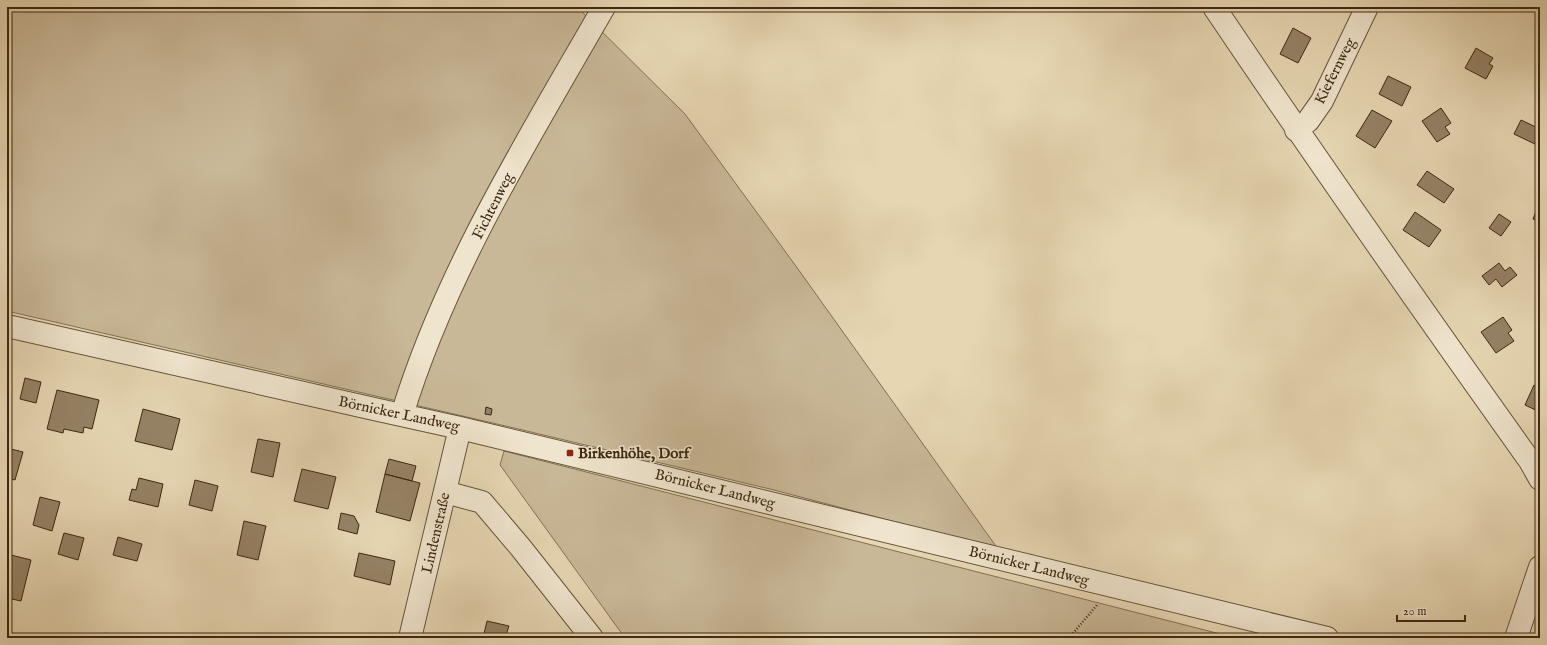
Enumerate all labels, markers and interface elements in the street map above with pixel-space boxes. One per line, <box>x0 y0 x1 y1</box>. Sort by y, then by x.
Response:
street label: Kiefernweg <box>1310 34 1360 107</box>
street label: Fichtenweg <box>468 169 518 243</box>
street label: Börnicker Landweg <box>337 392 462 436</box>
place label: Birkenhöhe, Dorf <box>578 444 692 463</box>
marker: Birkenhöhe, Dorf <box>565 448 575 458</box>
street label: Börnicker Landweg <box>653 465 778 513</box>
street label: Lindenstraße <box>417 491 455 575</box>
street label: Börnicker Landweg <box>967 542 1092 590</box>
scale bar <box>1397 597 1465 623</box>
text: 20 m <box>1403 604 1426 619</box>

